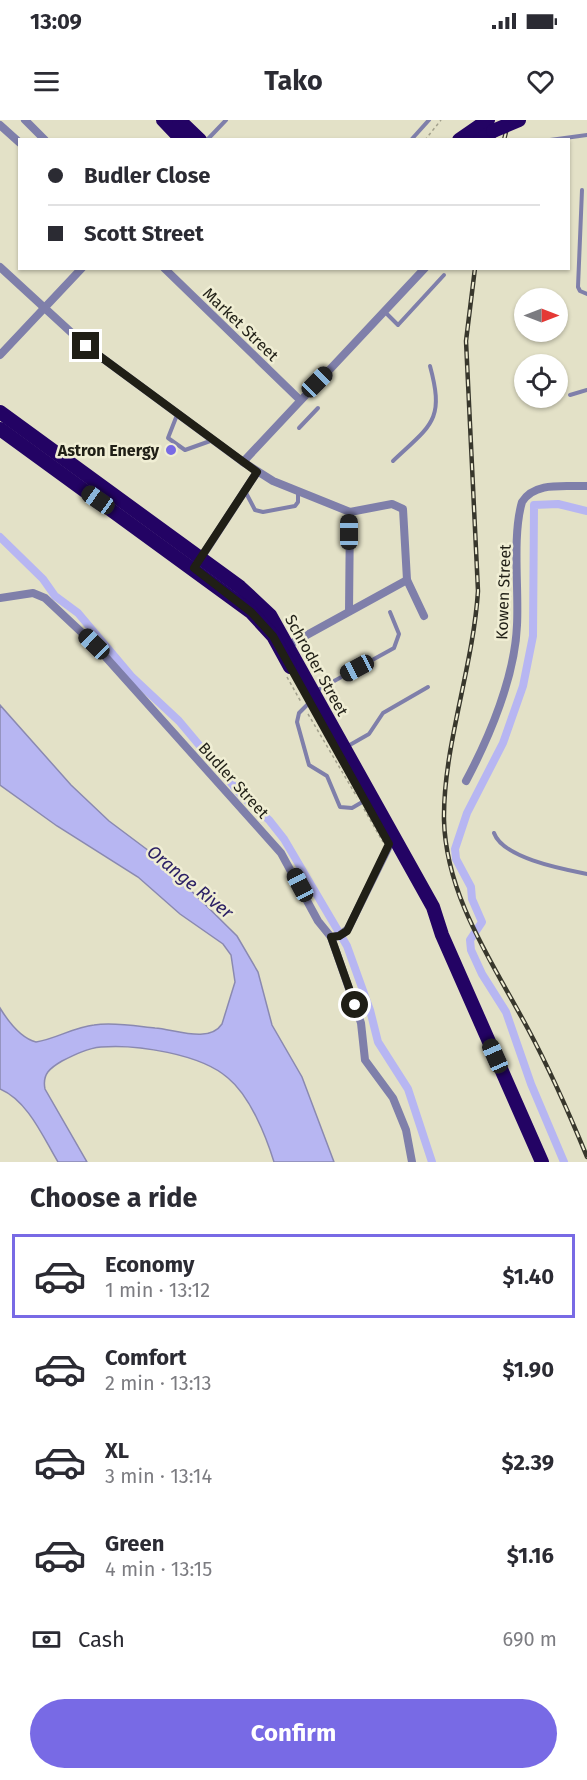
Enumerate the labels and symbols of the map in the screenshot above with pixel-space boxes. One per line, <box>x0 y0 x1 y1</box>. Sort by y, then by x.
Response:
street label: Market Street <box>199 284 282 365</box>
north arrow <box>514 288 568 342</box>
route end <box>72 332 99 359</box>
car <box>298 363 336 401</box>
place label: Astron Energy <box>57 441 160 460</box>
marker: Astron Energy <box>164 443 178 457</box>
car <box>78 482 118 518</box>
car <box>340 514 358 550</box>
street label: Kowen Street <box>492 544 515 640</box>
street label: Schroder Street <box>281 611 352 719</box>
car <box>75 625 113 663</box>
car <box>337 652 377 684</box>
street label: Budler Street <box>195 738 273 822</box>
water label: Orange River <box>143 841 238 924</box>
car <box>284 865 316 905</box>
route start <box>341 991 368 1018</box>
car <box>479 1036 511 1076</box>

